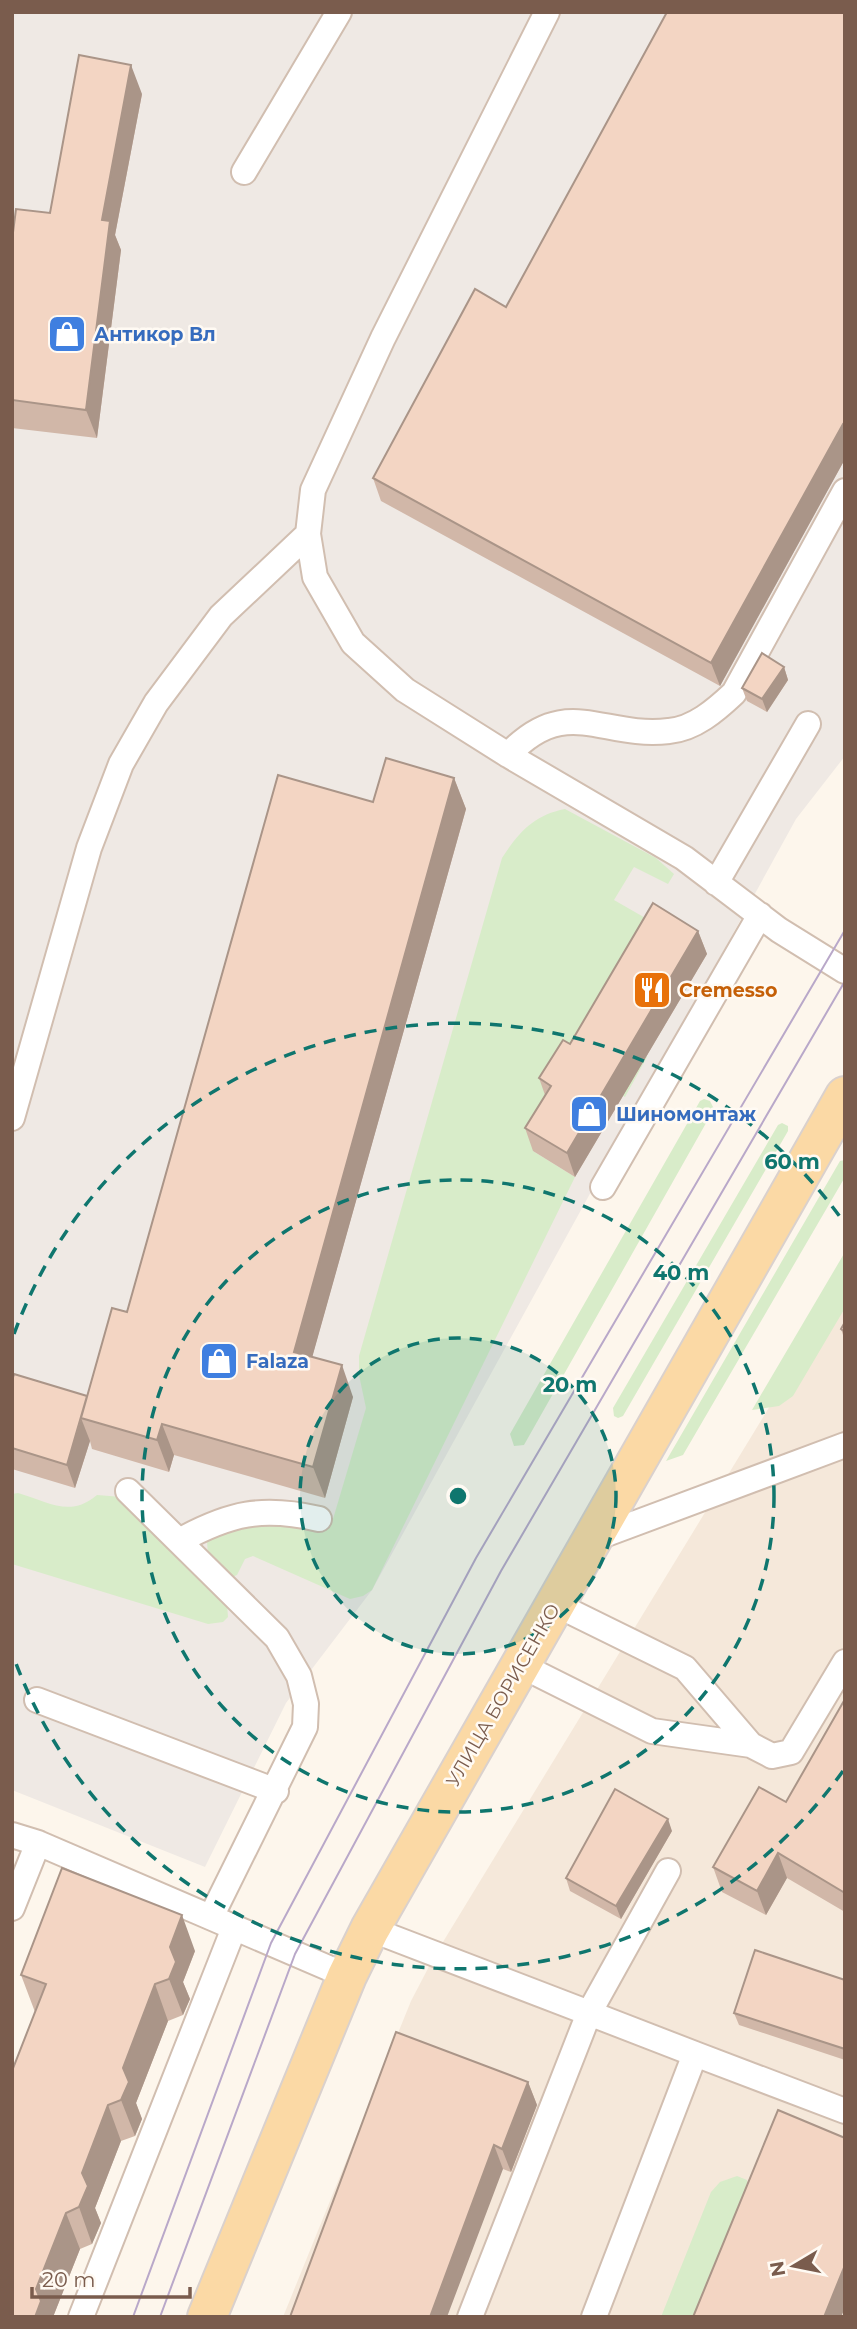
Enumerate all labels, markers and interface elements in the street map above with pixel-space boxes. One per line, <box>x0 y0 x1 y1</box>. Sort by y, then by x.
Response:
shop icon: Антикор Вл <box>46 313 88 355</box>
place label: Антикор Вл <box>94 323 216 346</box>
restaurant icon: Cremesso <box>631 969 673 1011</box>
place label: Cremesso <box>679 979 777 1002</box>
shop icon: Шиномонтаж <box>568 1093 610 1135</box>
place label: Шиномонтаж <box>616 1103 757 1126</box>
text: 60 m <box>764 1149 820 1174</box>
text: 40 m <box>653 1260 709 1285</box>
shop icon: Falaza <box>198 1340 240 1382</box>
place label: Falaza <box>246 1350 309 1373</box>
text: 20 m <box>543 1372 597 1397</box>
centre of rings <box>446 1484 470 1508</box>
street label: УЛИЦА БОРИСЕНКО <box>441 1599 565 1791</box>
north arrow <box>759 2231 829 2301</box>
scale bar <box>32 2256 189 2300</box>
text: N <box>765 2259 790 2278</box>
text: 20 m <box>42 2267 96 2292</box>

